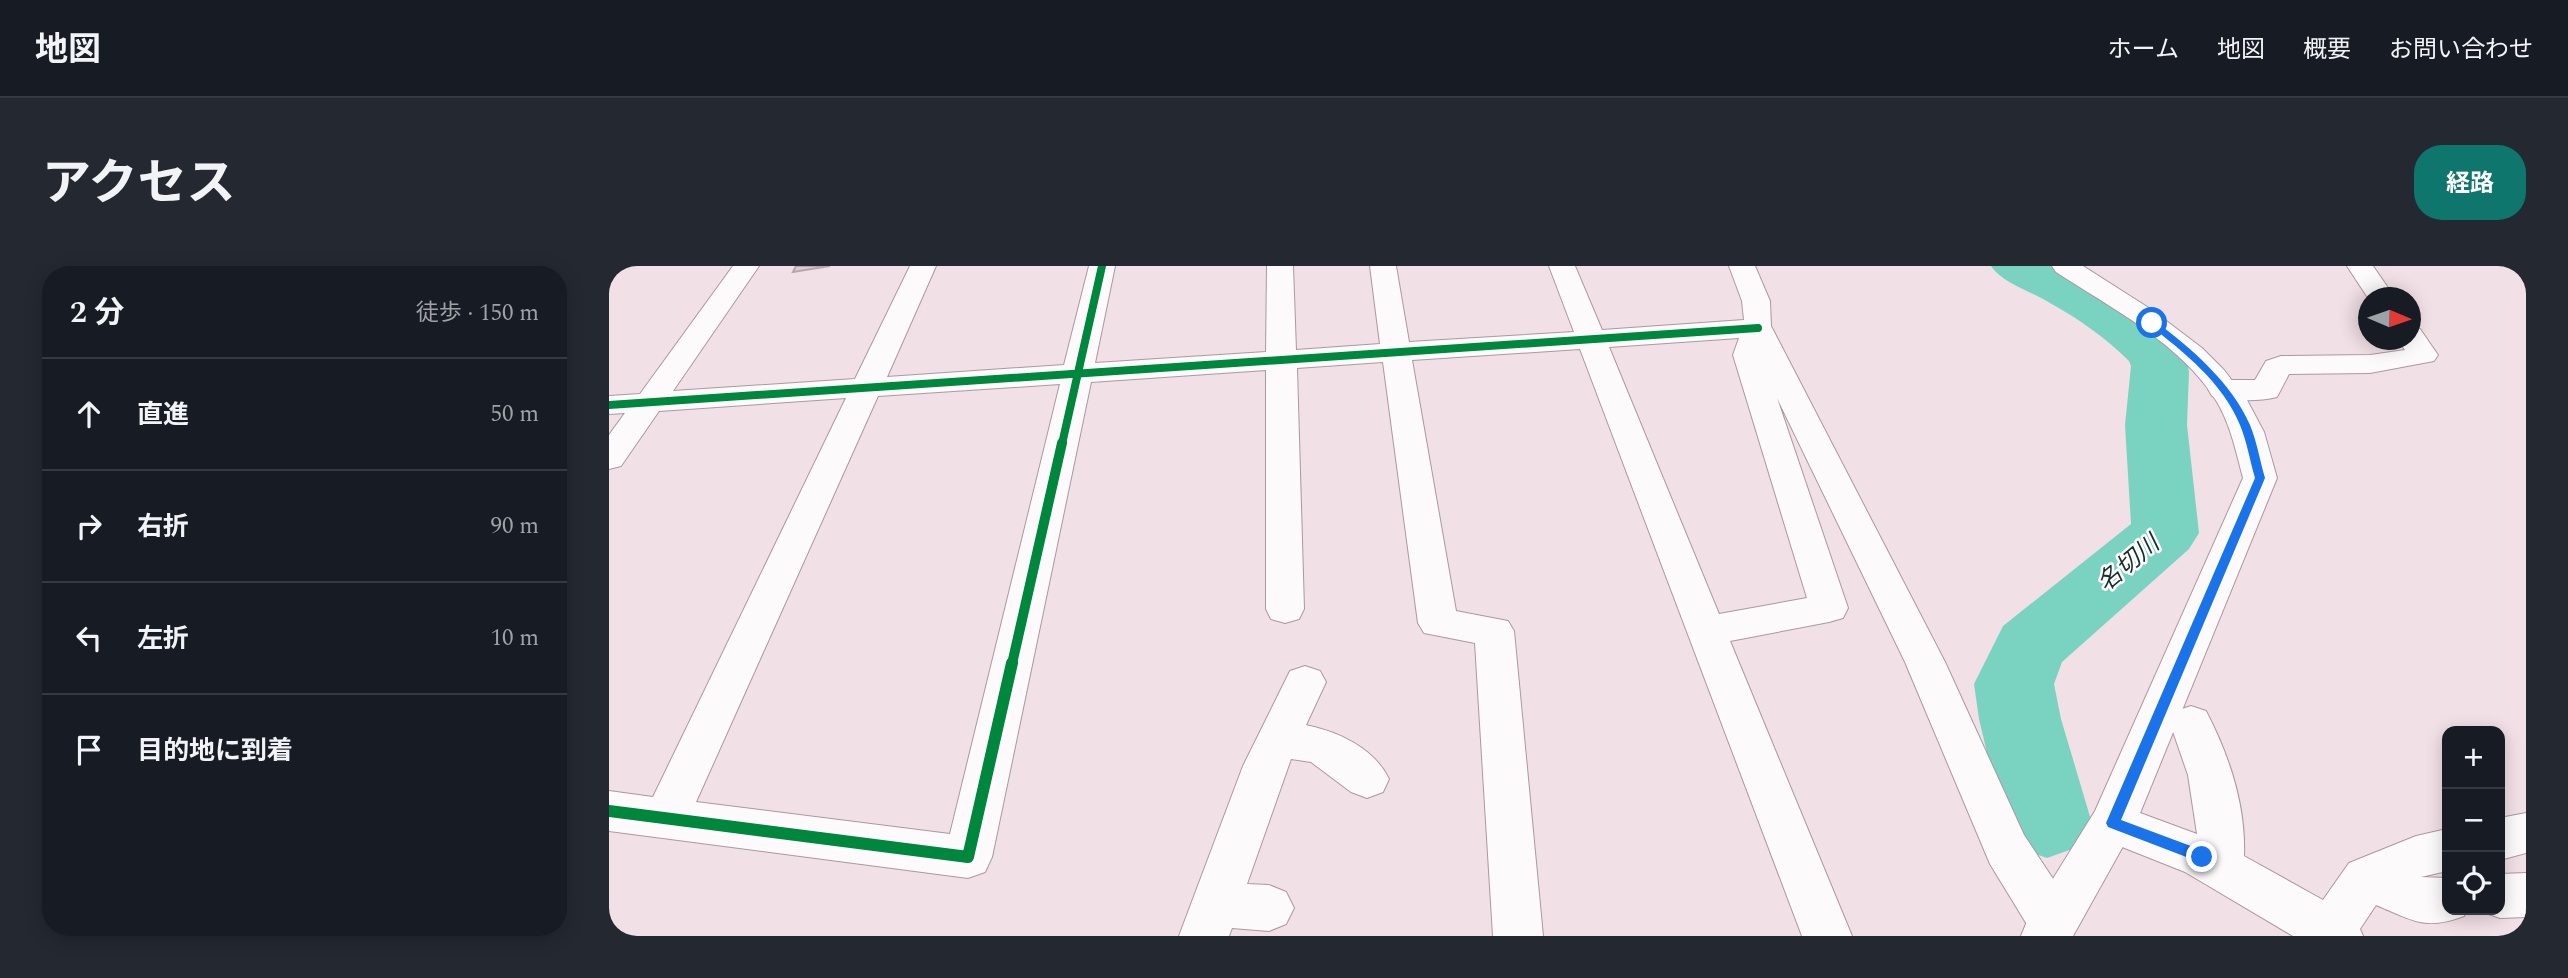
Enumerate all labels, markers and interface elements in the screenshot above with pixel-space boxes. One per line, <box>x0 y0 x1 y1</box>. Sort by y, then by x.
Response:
text: 地図 <box>35 25 101 75</box>
text: ホーム <box>2108 32 2179 68</box>
text: 地図 <box>2217 32 2265 68</box>
text: 概要 <box>2303 32 2351 68</box>
text: お問い合わせ <box>2389 32 2533 68</box>
button: 経路 <box>2414 145 2526 220</box>
text: アクセス <box>42 147 236 222</box>
north arrow <box>2358 287 2421 350</box>
text: 2 分 <box>70 290 124 336</box>
text: 徒歩 · 150 m <box>416 296 539 331</box>
route start <box>2136 307 2167 338</box>
icon: ahead <box>70 395 108 433</box>
text: 直進 <box>137 395 189 435</box>
text: 50 m <box>490 397 539 432</box>
icon: right <box>70 507 108 545</box>
text: 右折 <box>137 507 189 547</box>
text: 90 m <box>490 509 539 544</box>
water label: 名切川 <box>2089 525 2170 601</box>
icon: left <box>70 619 108 657</box>
text: 左折 <box>137 619 189 659</box>
text: 10 m <box>490 621 539 656</box>
map controls <box>2442 726 2505 915</box>
button: + <box>2442 726 2505 789</box>
icon: arrive <box>70 731 108 769</box>
text: 目的地に到着 <box>137 731 293 771</box>
button: − <box>2442 789 2505 852</box>
route end <box>2186 841 2217 872</box>
button: locate <box>2442 852 2505 915</box>

